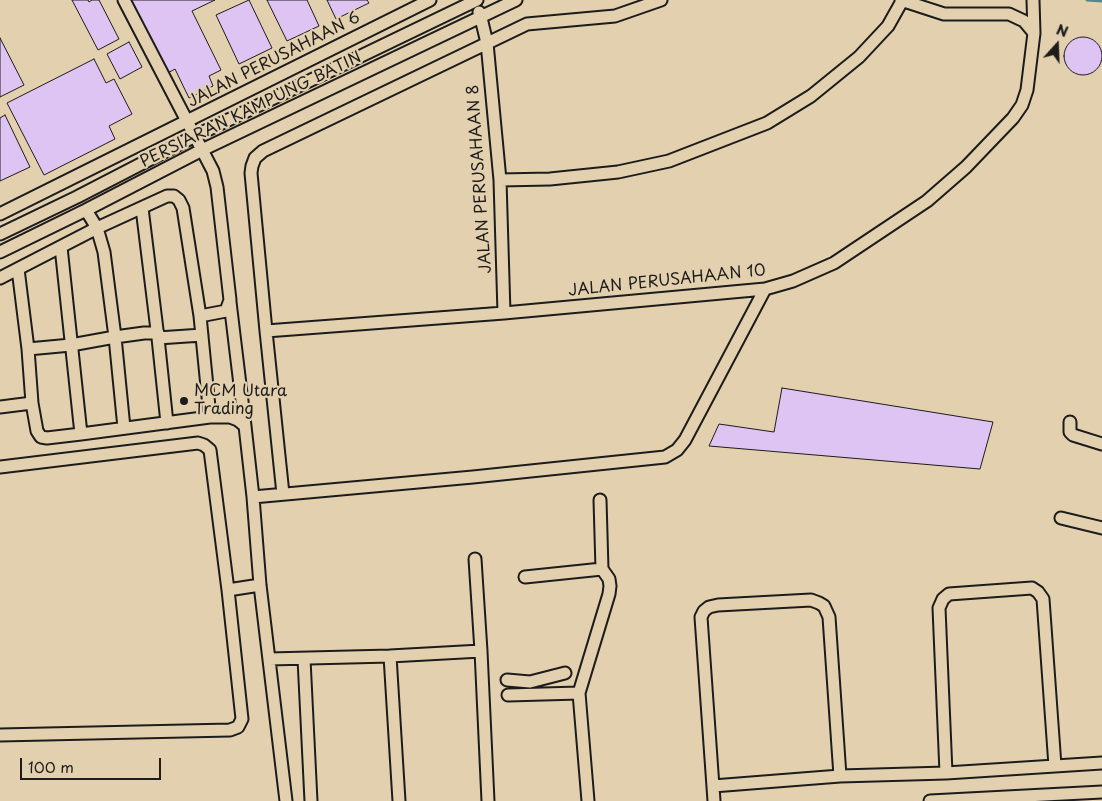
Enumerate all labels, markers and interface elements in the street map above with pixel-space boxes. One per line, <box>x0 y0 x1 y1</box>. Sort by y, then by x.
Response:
street label: JALAN PERUSAHAAN 6 <box>185 8 363 112</box>
text: N <box>1053 19 1071 42</box>
north arrow <box>1032 20 1082 70</box>
street label: PERSIARAN KAMPUNG BATIN <box>137 48 365 172</box>
street label: JALAN PERUSAHAAN 8 <box>464 84 496 274</box>
street label: JALAN PERUSAHAAN 10 <box>567 261 767 301</box>
place label: MCM Utara Trading <box>194 382 287 420</box>
marker: MCM Utara Trading <box>178 395 190 407</box>
scale bar <box>22 748 164 780</box>
text: 100 m <box>28 755 74 778</box>

